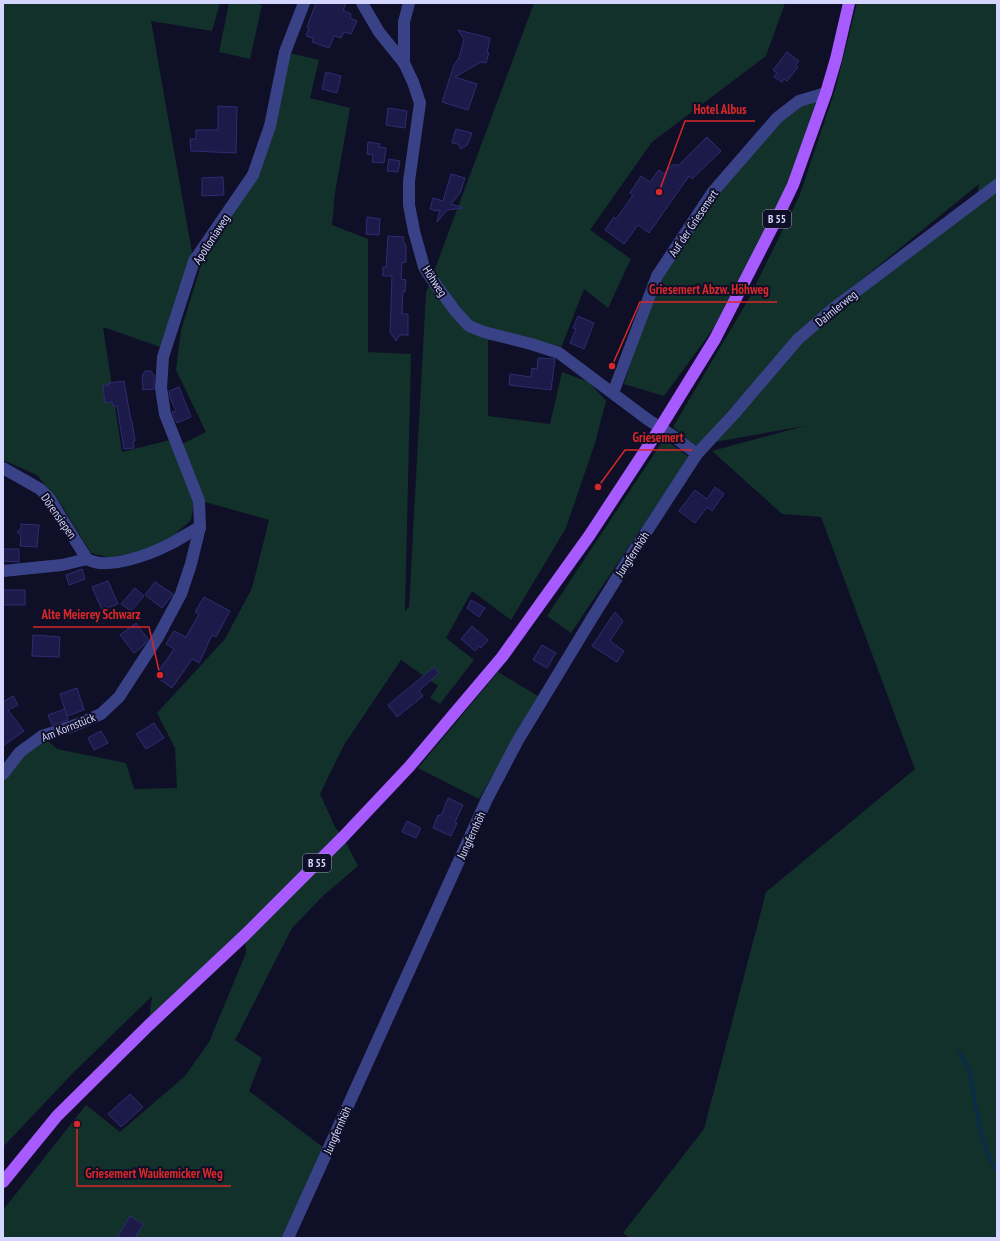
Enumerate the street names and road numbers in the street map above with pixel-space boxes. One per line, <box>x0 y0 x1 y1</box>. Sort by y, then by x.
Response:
street label: Auf der Griesemert <box>665 186 721 259</box>
road number: B 55 <box>763 210 791 228</box>
street label: Apolloniaweg <box>189 211 233 267</box>
street label: Höhweg <box>419 263 451 299</box>
street label: Daimlerweg <box>812 287 860 329</box>
street label: Dörensiepen <box>38 490 80 542</box>
street label: Jungfernhöh <box>611 529 652 580</box>
street label: Am Kornstück <box>39 709 97 745</box>
street label: Jungfernhöh <box>453 809 489 862</box>
road number: B 55 <box>303 854 331 872</box>
street label: Jungfernhöh <box>319 1104 354 1157</box>

